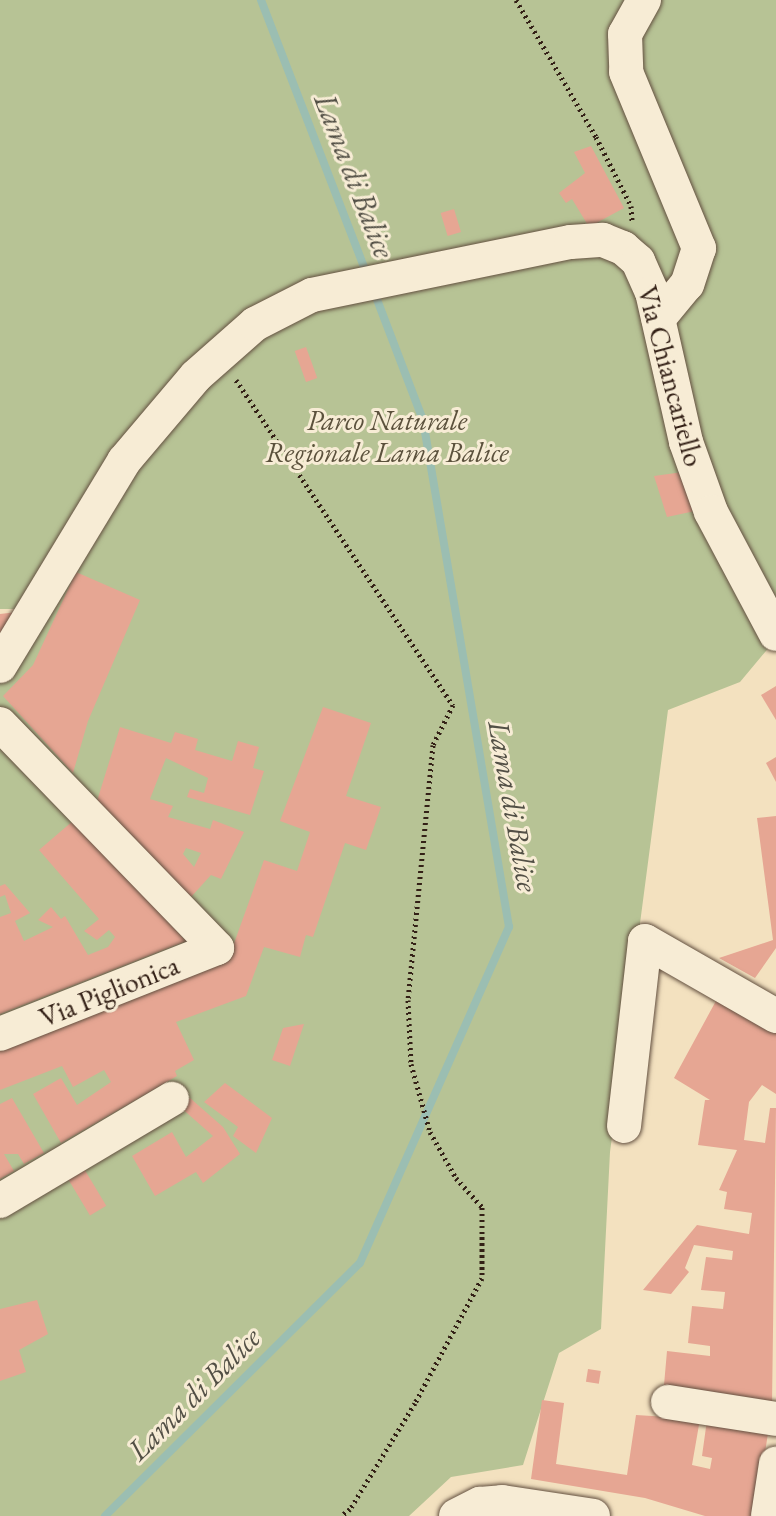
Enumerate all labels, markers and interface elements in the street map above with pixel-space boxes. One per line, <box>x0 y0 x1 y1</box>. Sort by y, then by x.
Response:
water label: Lama di Balice <box>306 89 402 263</box>
street label: Via Chiancariello <box>631 282 711 470</box>
park label: Parco Naturale Regionale Lama Balice <box>265 403 509 469</box>
water label: Lama di Balice <box>480 717 546 895</box>
street label: Via Piglionica <box>34 948 184 1034</box>
water label: Lama di Balice <box>120 1320 268 1468</box>

